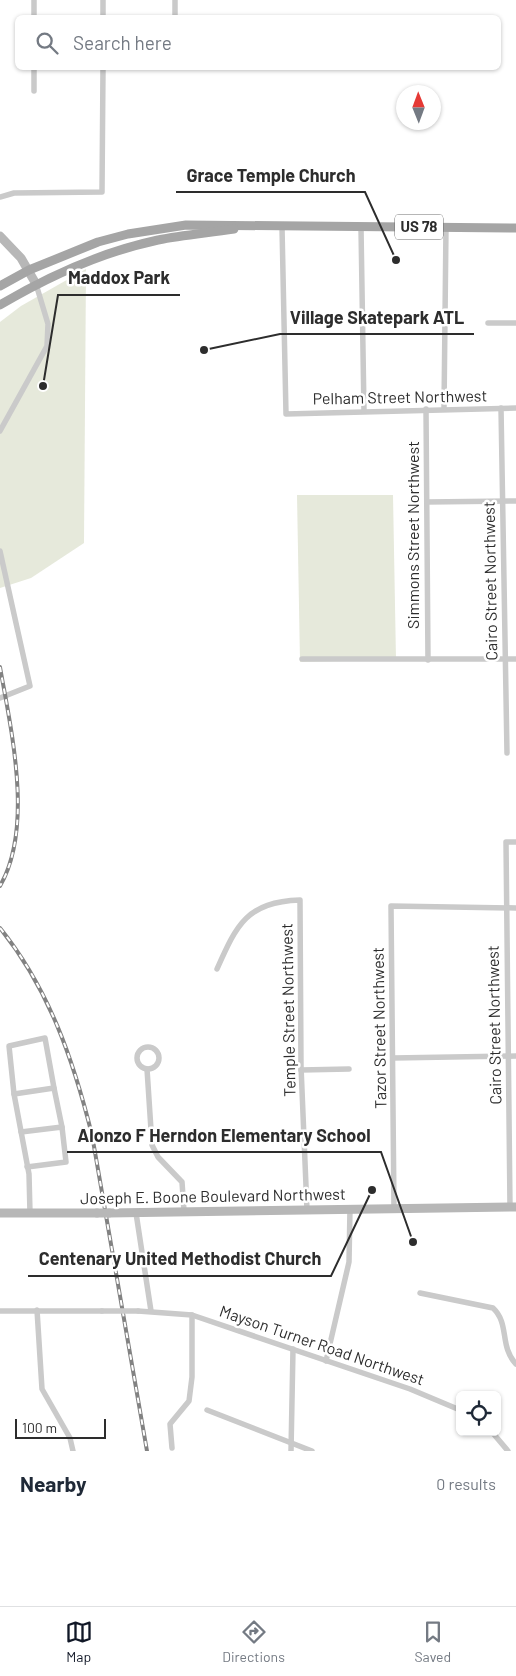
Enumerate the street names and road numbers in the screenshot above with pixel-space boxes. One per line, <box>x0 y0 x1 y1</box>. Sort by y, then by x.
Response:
road number: US 78 <box>395 214 443 240</box>
street label: Pelham Street Northwest <box>313 385 487 408</box>
street label: Simmons Street Northwest <box>403 441 422 629</box>
street label: Cairo Street Northwest <box>479 501 500 661</box>
street label: Temple Street Northwest <box>276 923 299 1097</box>
street label: Cairo Street Northwest <box>483 945 504 1105</box>
street label: Tazor Street Northwest <box>368 947 389 1109</box>
street label: Joseph E. Boone Boulevard Northwest <box>80 1184 346 1207</box>
street label: Mayson Turner Road Northwest <box>217 1301 427 1389</box>

